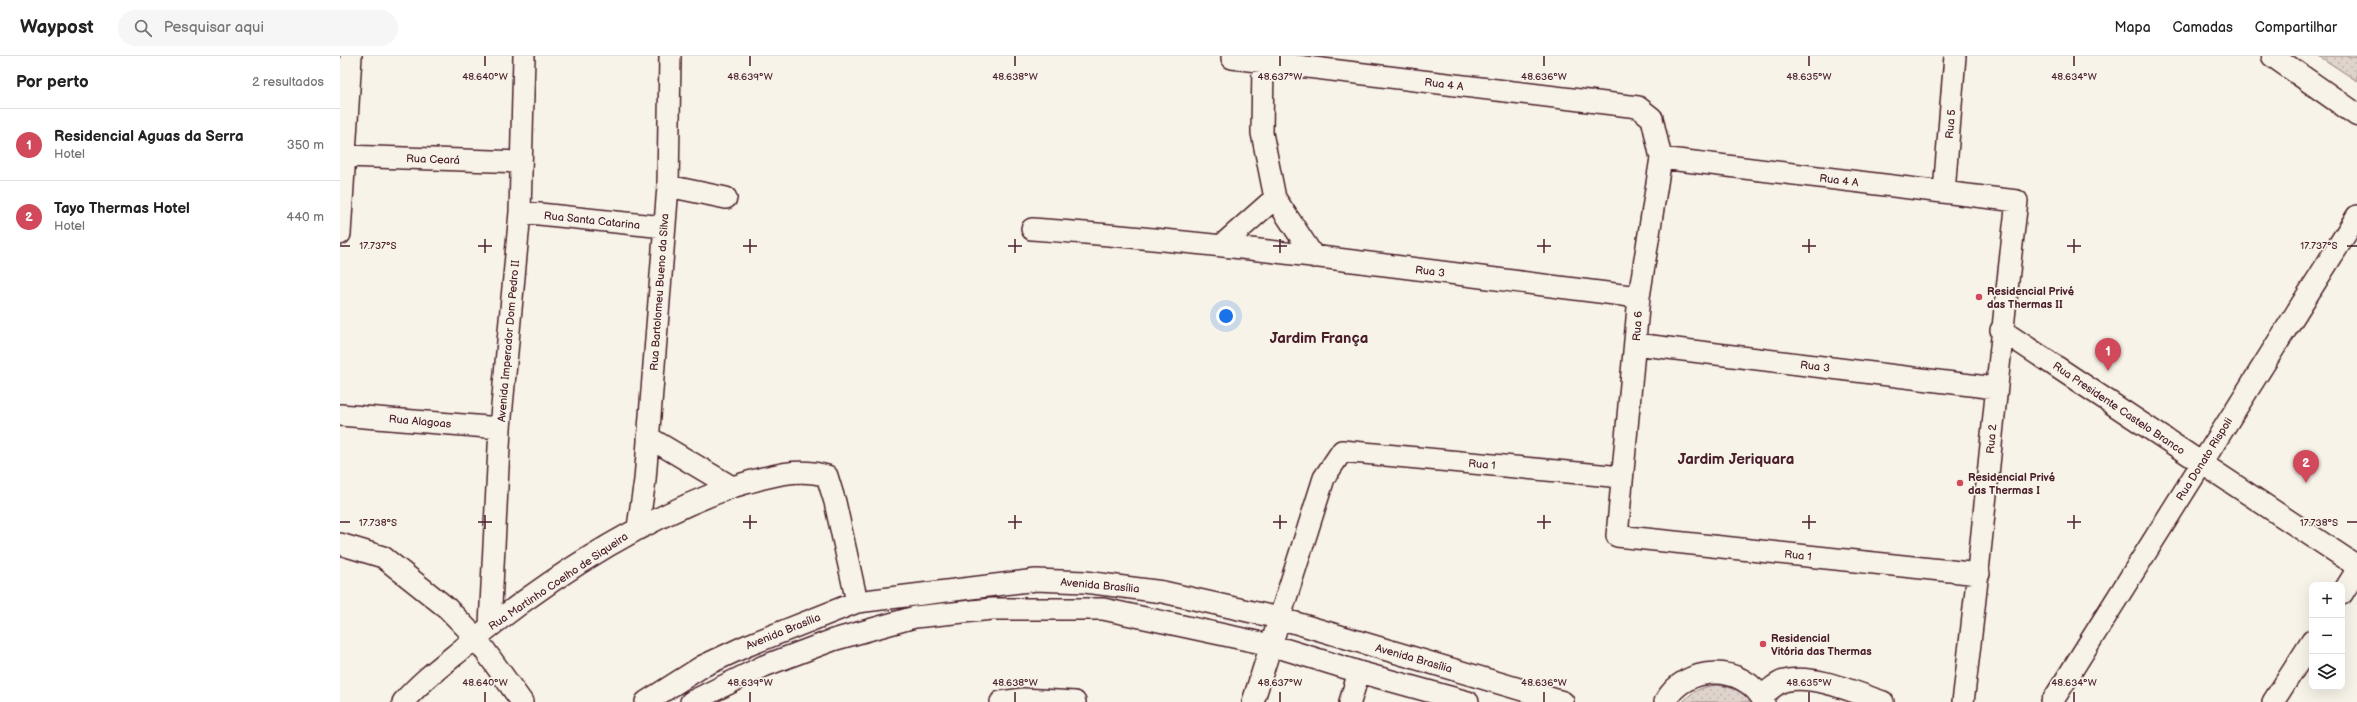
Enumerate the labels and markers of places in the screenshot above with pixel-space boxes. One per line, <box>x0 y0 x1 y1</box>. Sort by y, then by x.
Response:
place label: Residencial Privé das Thermas II <box>1987 285 2075 311</box>
marker: Residencial Privé das Thermas II <box>1974 292 1984 302</box>
pin: 1 <box>2095 338 2121 371</box>
pin: 2 <box>2293 450 2319 483</box>
place label: Residencial Privé das Thermas I <box>1968 471 2056 497</box>
marker: Residencial Privé das Thermas I <box>1955 478 1965 488</box>
place label: Residencial Vitória das Thermas <box>1771 632 1872 658</box>
marker: Residencial Vitória das Thermas <box>1758 639 1768 649</box>

